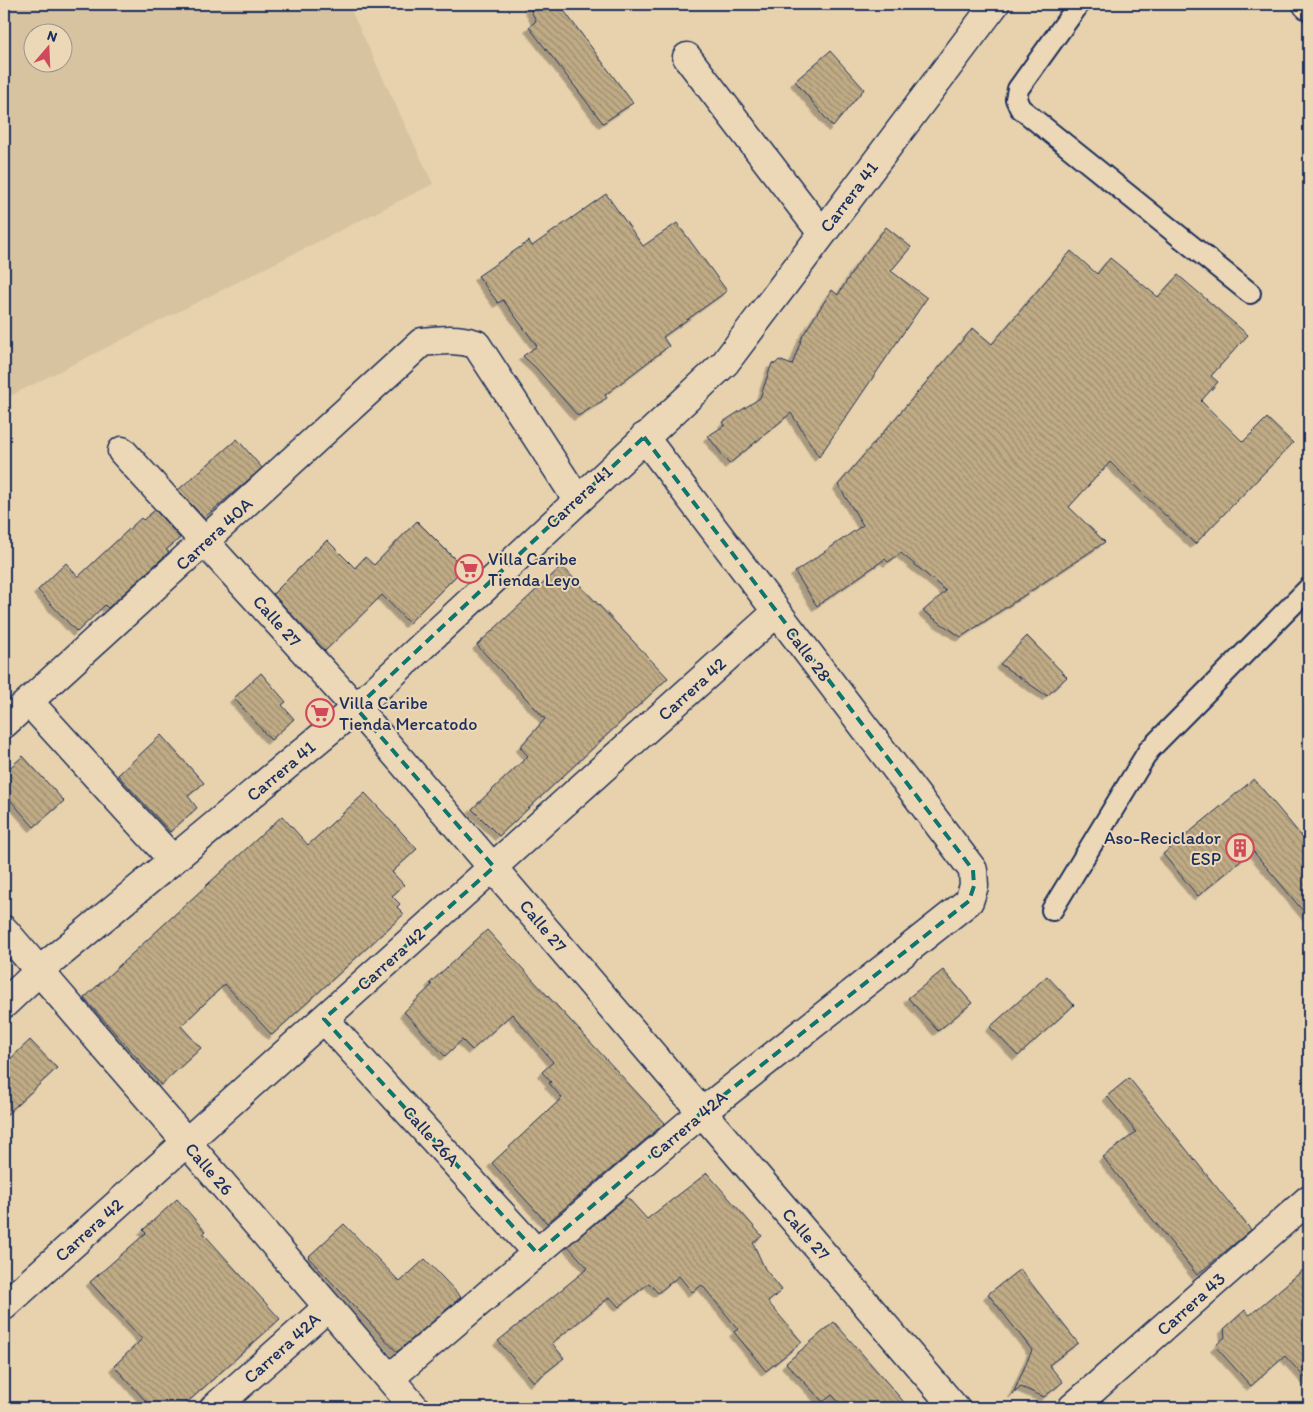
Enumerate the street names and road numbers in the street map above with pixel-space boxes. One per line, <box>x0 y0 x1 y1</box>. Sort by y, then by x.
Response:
street label: Carrera 41 <box>815 157 883 237</box>
street label: Carrera 41 <box>541 461 617 533</box>
street label: Carrera 40A <box>171 492 257 575</box>
street label: Calle 27 <box>248 591 306 651</box>
street label: Calle 28 <box>780 622 836 686</box>
street label: Carrera 42 <box>653 652 731 725</box>
street label: Carrera 41 <box>242 736 320 806</box>
street label: Calle 27 <box>515 895 571 957</box>
street label: Carrera 42 <box>352 922 430 995</box>
street label: Carrera 42A <box>644 1085 732 1164</box>
street label: Calle 26A <box>398 1101 464 1171</box>
street label: Calle 26 <box>180 1138 238 1200</box>
street label: Carrera 42 <box>50 1193 128 1266</box>
street label: Calle 27 <box>777 1203 835 1265</box>
street label: Carrera 43 <box>1152 1267 1230 1340</box>
street label: Carrera 42A <box>239 1307 325 1388</box>

